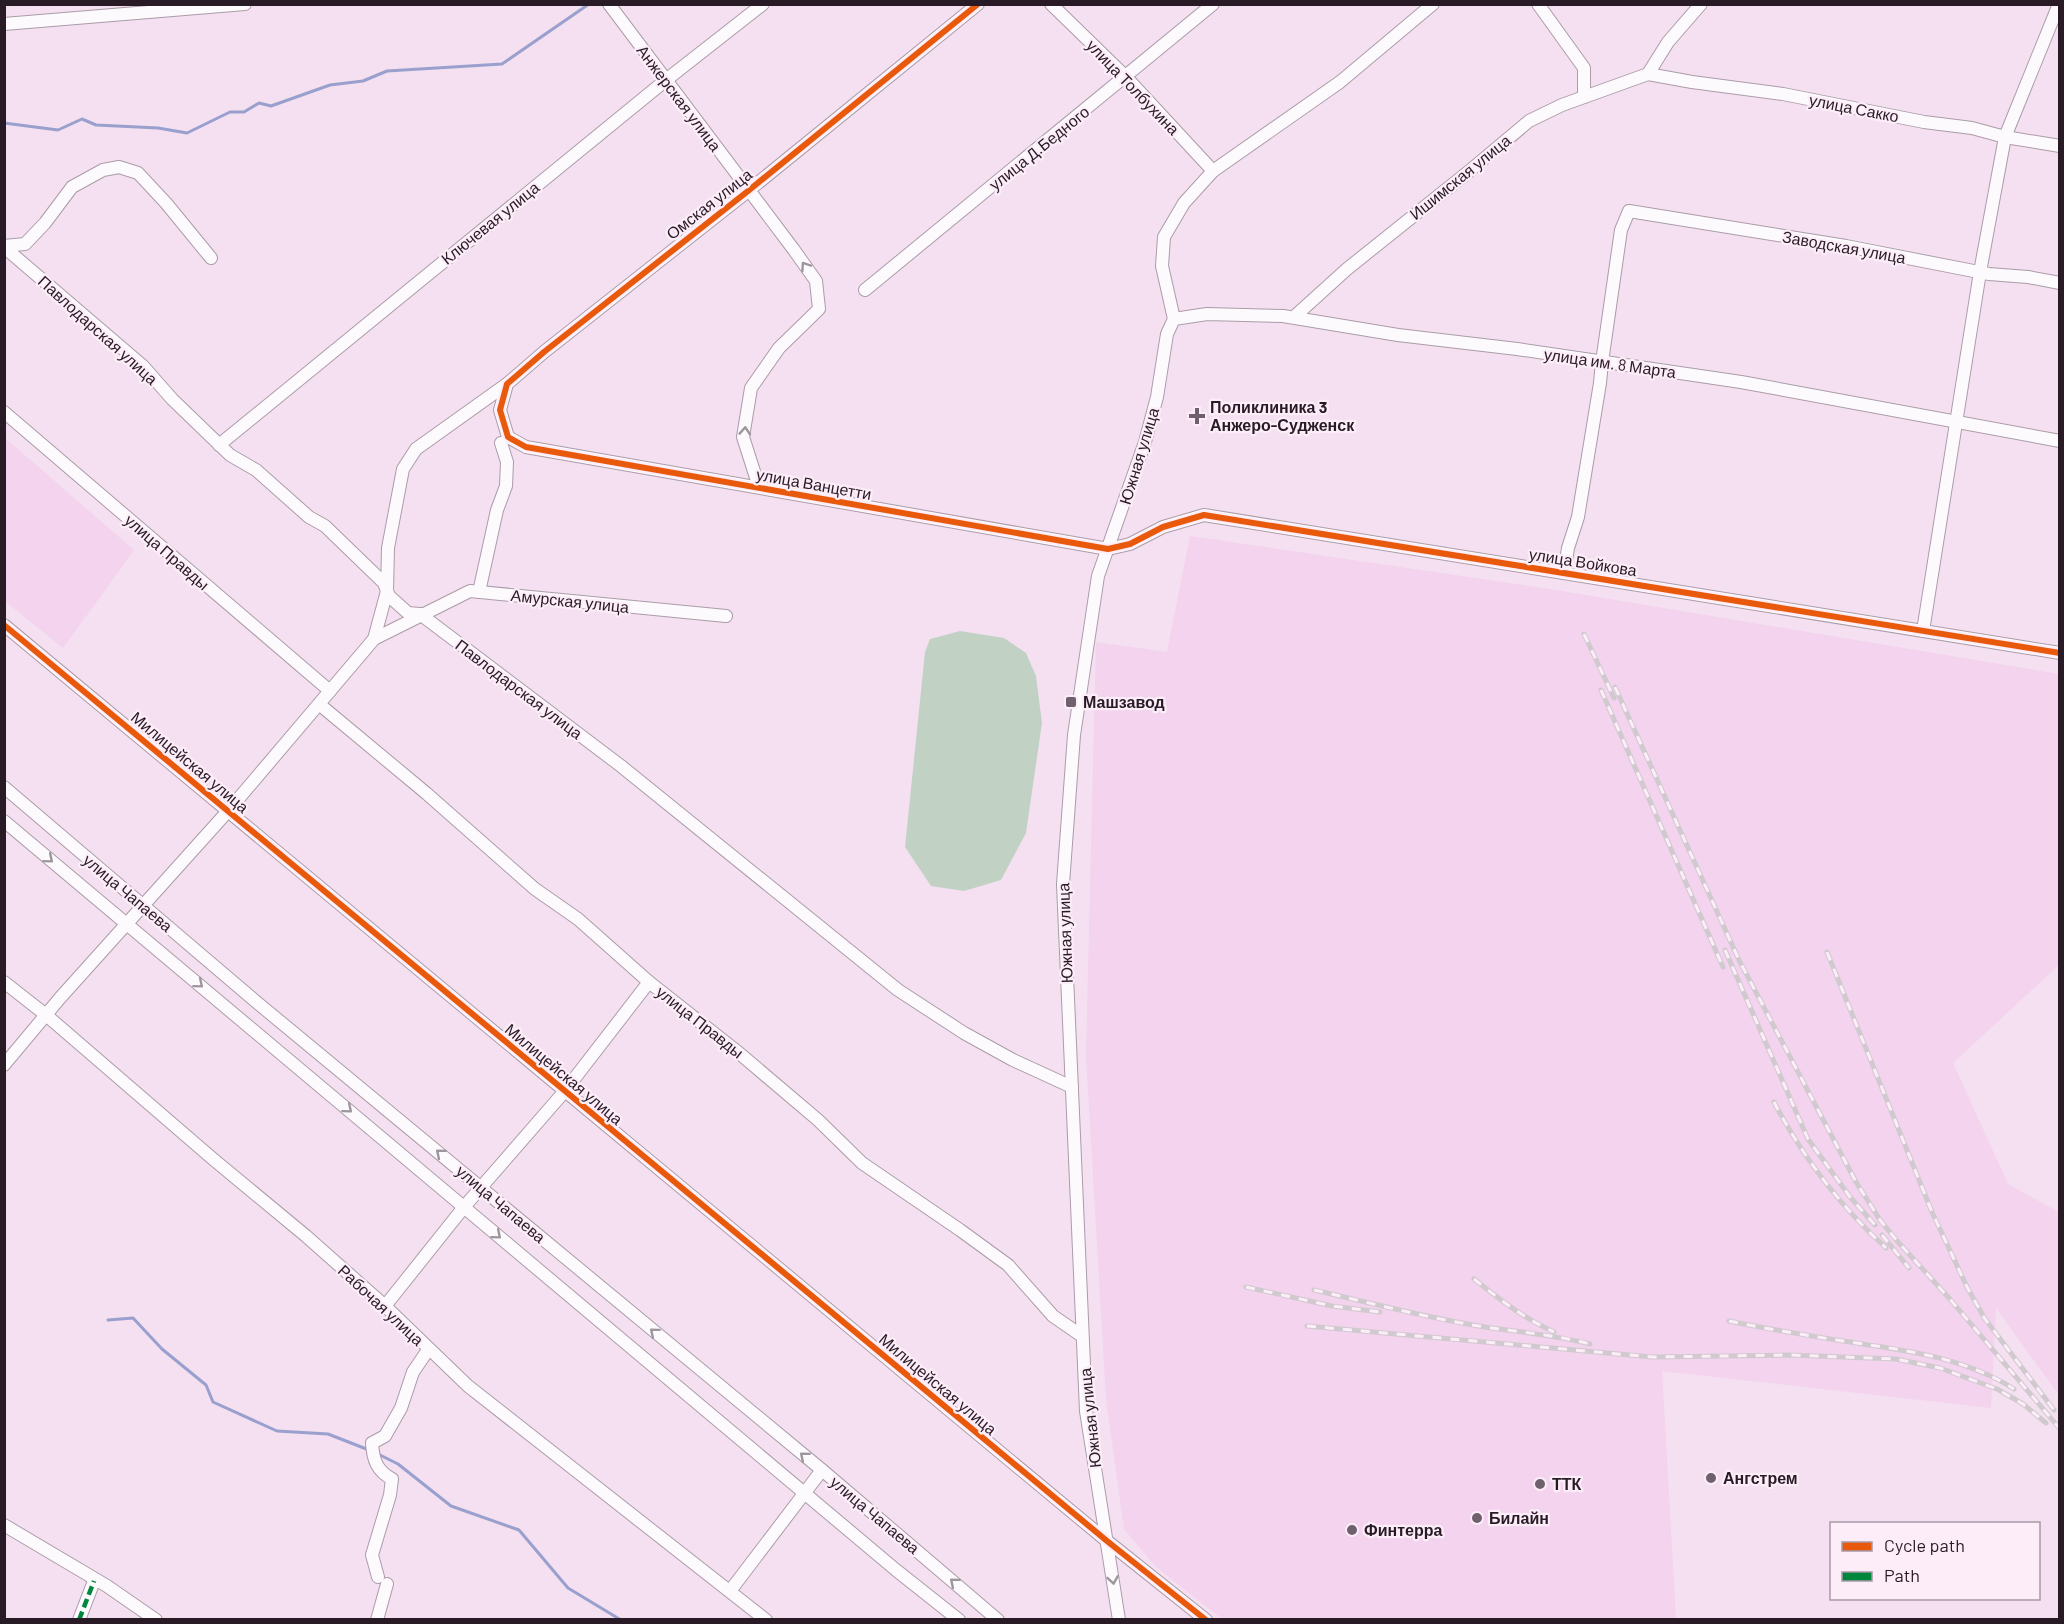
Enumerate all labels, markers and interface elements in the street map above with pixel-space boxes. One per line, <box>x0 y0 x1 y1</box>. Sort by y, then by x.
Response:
street label: улица Толбухина <box>1083 35 1184 138</box>
street label: Анжерская улица <box>633 41 726 155</box>
street label: улица Сакко <box>1808 90 1901 126</box>
street label: улица Д.Бедного <box>985 101 1093 194</box>
street label: Ишимская улица <box>1405 130 1514 223</box>
street label: Омская улица <box>662 164 755 243</box>
street label: Ключевая улица <box>437 177 543 268</box>
street label: Заводская улица <box>1781 226 1907 267</box>
one-way arrow <box>801 261 812 272</box>
street label: Павлодарская улица <box>35 271 162 388</box>
street label: улица им. 8 Марта <box>1543 344 1677 381</box>
place label: Поликлиника 3 Анжеро-Судженск <box>1210 397 1355 434</box>
street label: Южная улица <box>1115 405 1162 507</box>
marker: Поликлиника 3 Анжеро-Судженск <box>1188 407 1206 425</box>
one-way arrow <box>738 426 751 436</box>
street label: улица Ванцетти <box>755 464 873 503</box>
street label: улица Правды <box>121 510 213 593</box>
street label: улица Войкова <box>1528 544 1638 579</box>
street label: Амурская улица <box>510 585 630 616</box>
street label: Павлодарская улица <box>452 635 587 743</box>
place label: Машзавод <box>1083 692 1165 711</box>
marker: Машзавод <box>1064 695 1078 709</box>
street label: Милицейская улица <box>128 707 253 816</box>
street label: улица Чапаева <box>80 850 177 935</box>
one-way arrow <box>42 851 53 862</box>
street label: Южная улица <box>1053 882 1076 984</box>
one-way arrow <box>192 977 203 988</box>
street label: улица Правды <box>653 982 748 1062</box>
street label: Милицейская улица <box>502 1019 627 1128</box>
one-way arrow <box>341 1102 352 1113</box>
one-way arrow <box>436 1149 447 1160</box>
street label: улица Чапаева <box>453 1161 550 1246</box>
one-way arrow <box>490 1228 501 1239</box>
street label: Рабочая улица <box>335 1260 428 1349</box>
one-way arrow <box>650 1328 661 1339</box>
street label: Милицейская улица <box>876 1329 1001 1438</box>
street label: Южная улица <box>1075 1367 1104 1469</box>
one-way arrow <box>800 1452 811 1463</box>
place label: Ангстрем <box>1723 1468 1798 1487</box>
marker: Ангстрем <box>1704 1471 1718 1485</box>
street label: улица Чапаева <box>827 1472 924 1557</box>
place label: ТТК <box>1552 1474 1582 1493</box>
marker: ТТК <box>1533 1477 1547 1491</box>
place label: Билайн <box>1489 1508 1549 1527</box>
marker: Билайн <box>1470 1511 1484 1525</box>
place label: Финтерра <box>1364 1520 1442 1539</box>
legend <box>1830 1522 2040 1600</box>
marker: Финтерра <box>1345 1523 1359 1537</box>
text: Cycle path <box>1884 1534 1965 1556</box>
text: Path <box>1884 1564 1920 1586</box>
one-way arrow <box>1107 1576 1119 1585</box>
one-way arrow <box>950 1578 961 1589</box>

